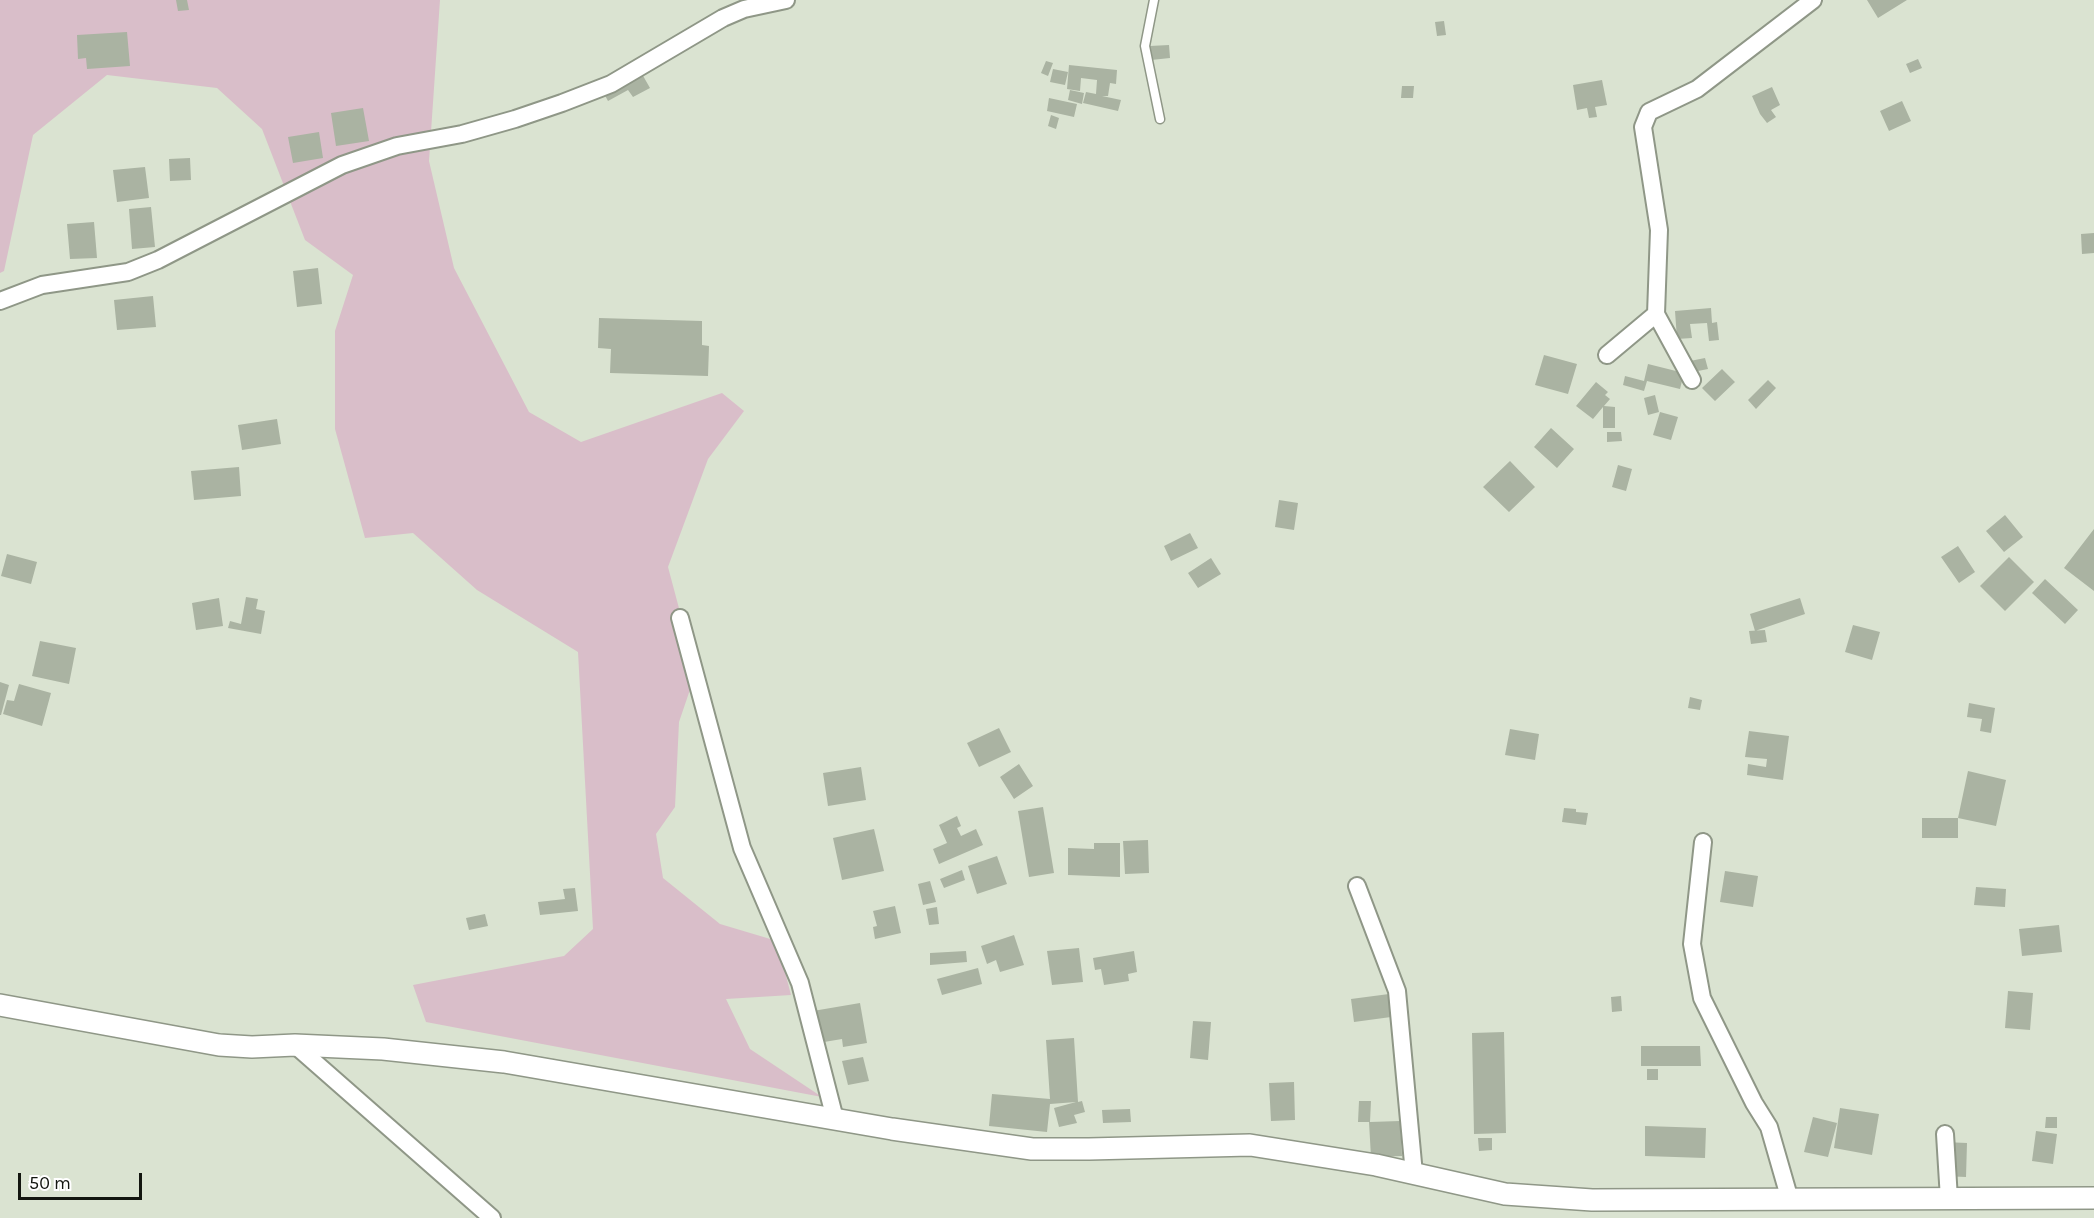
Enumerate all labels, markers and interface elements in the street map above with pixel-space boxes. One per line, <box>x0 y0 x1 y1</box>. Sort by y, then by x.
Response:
scale bar <box>21 1161 146 1199</box>
text: 50 m <box>29 1172 71 1194</box>

